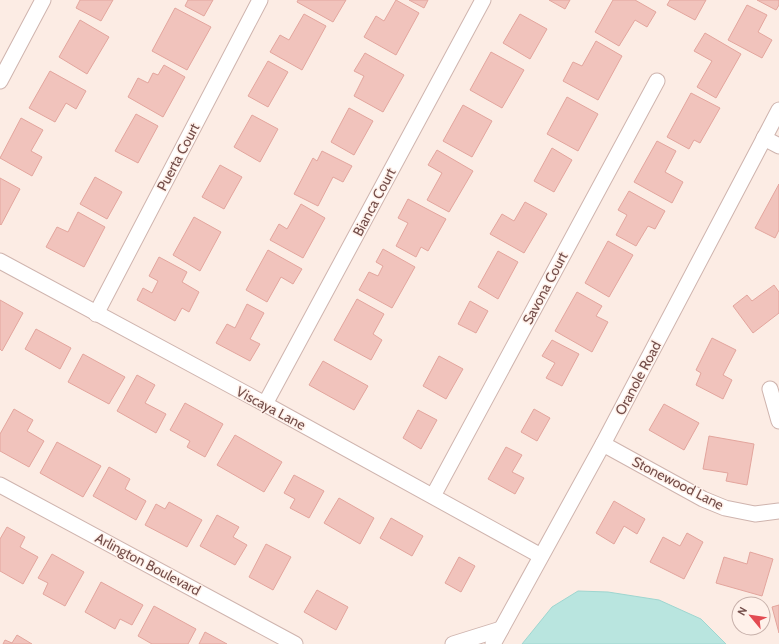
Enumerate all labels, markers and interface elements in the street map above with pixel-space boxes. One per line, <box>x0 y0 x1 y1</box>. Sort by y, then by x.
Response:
street label: Puerta Court <box>153 120 203 194</box>
street label: Bianca Court <box>349 165 400 239</box>
street label: Savona Court <box>518 248 572 327</box>
street label: Oranole Road <box>611 338 665 418</box>
street label: Viscaya Lane <box>233 382 309 434</box>
street label: Stonewood Lane <box>629 452 727 514</box>
street label: Arlington Boulevard <box>92 529 204 599</box>
north arrow <box>731 596 771 636</box>
text: N <box>734 604 750 618</box>

